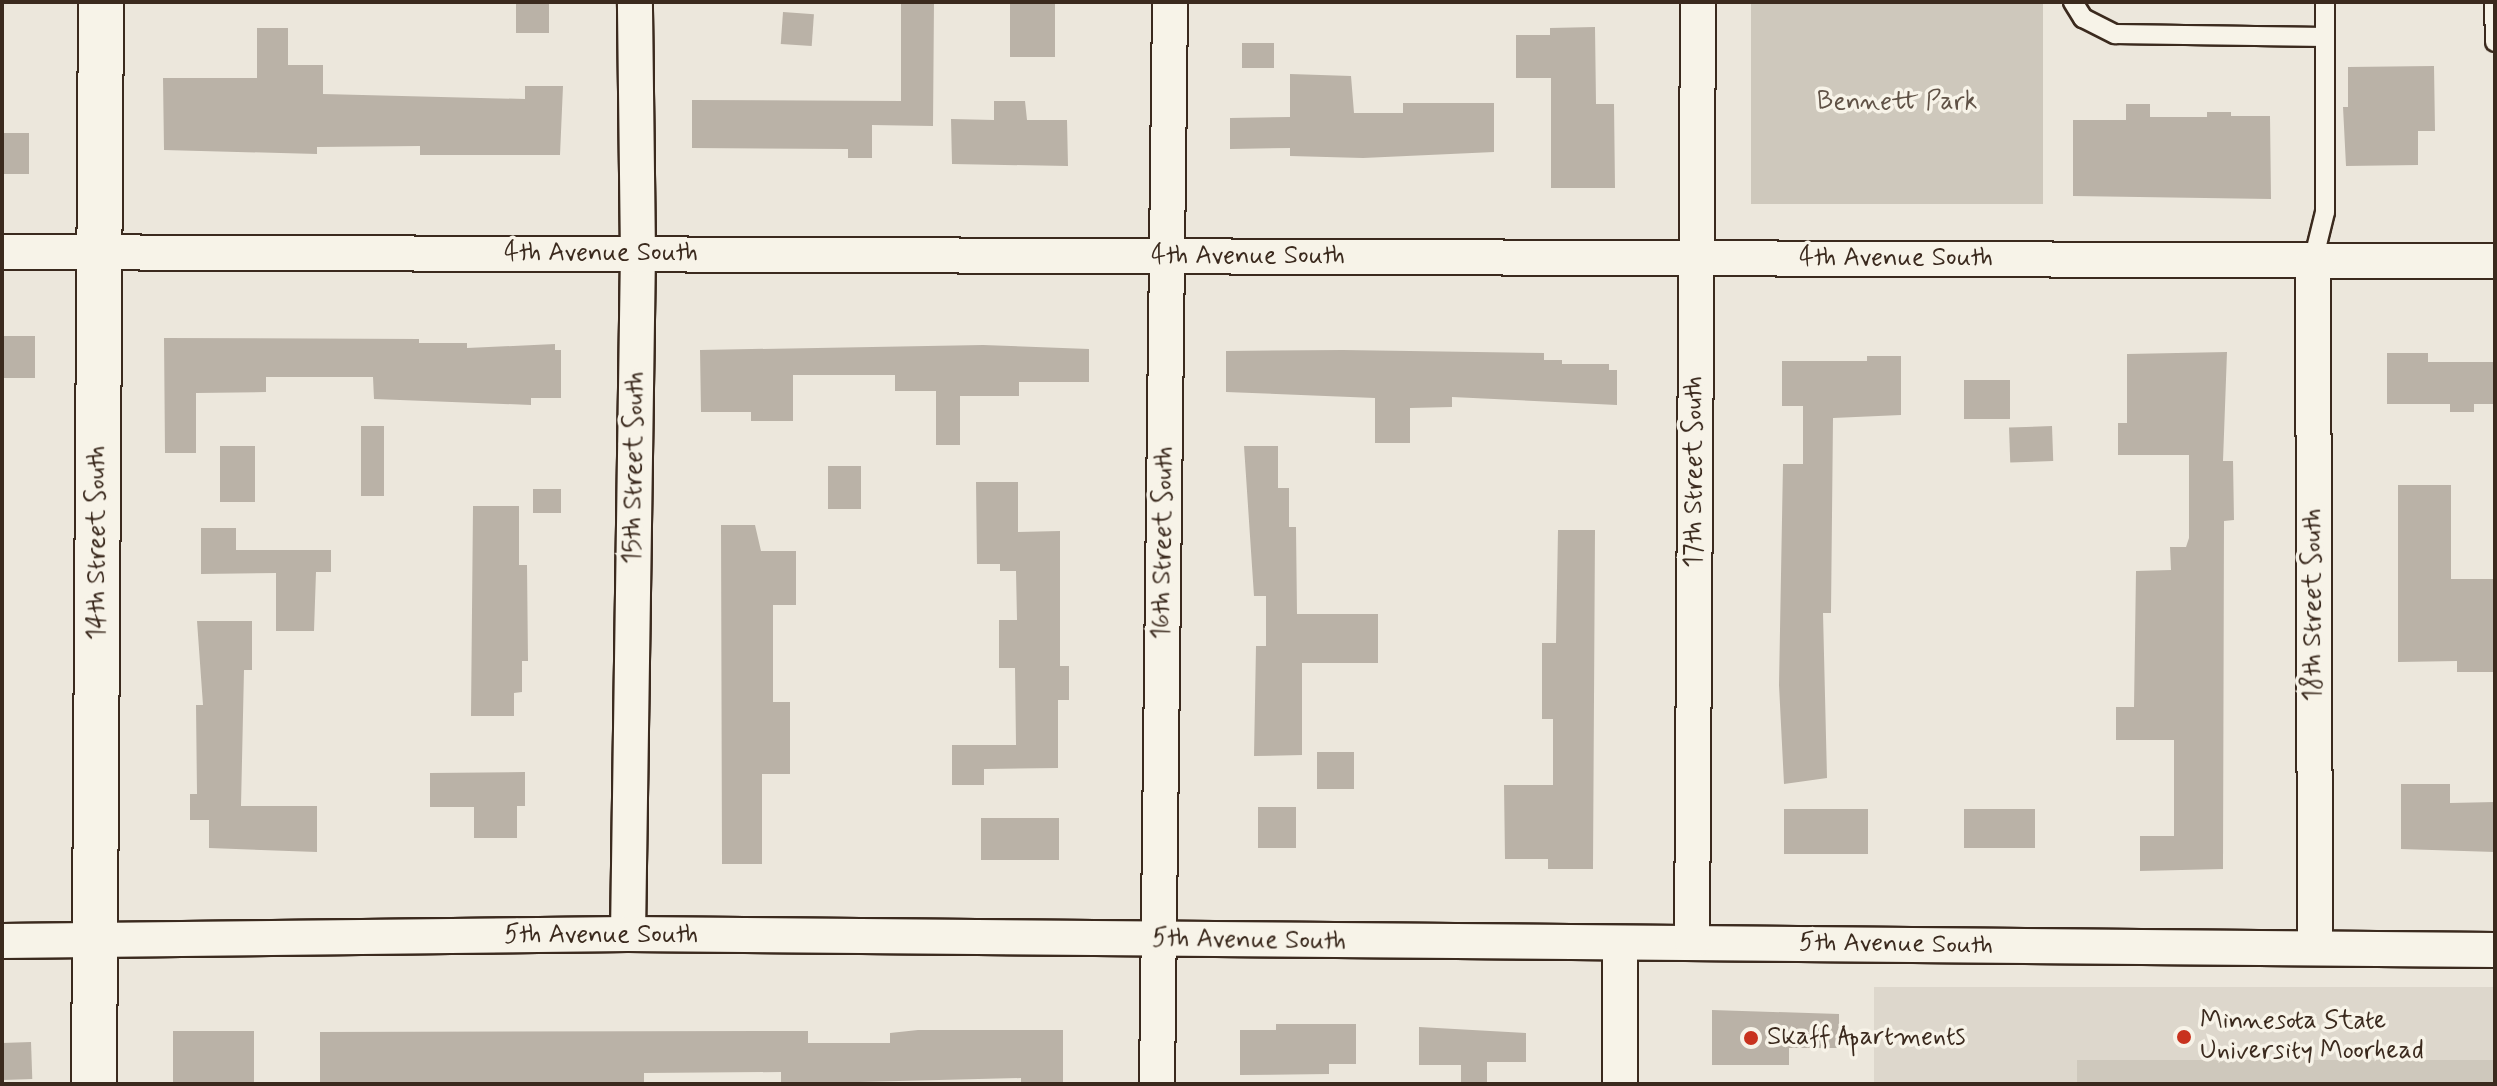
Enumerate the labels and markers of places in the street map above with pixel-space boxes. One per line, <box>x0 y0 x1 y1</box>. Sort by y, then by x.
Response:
place label: Minnesota State University Moorhead <box>2200 1006 2424 1068</box>
place label: Skaff Apartments <box>1767 1022 1965 1054</box>
marker: Minnesota State University Moorhead <box>2175 1028 2193 1046</box>
marker: Skaff Apartments <box>1742 1029 1760 1047</box>

